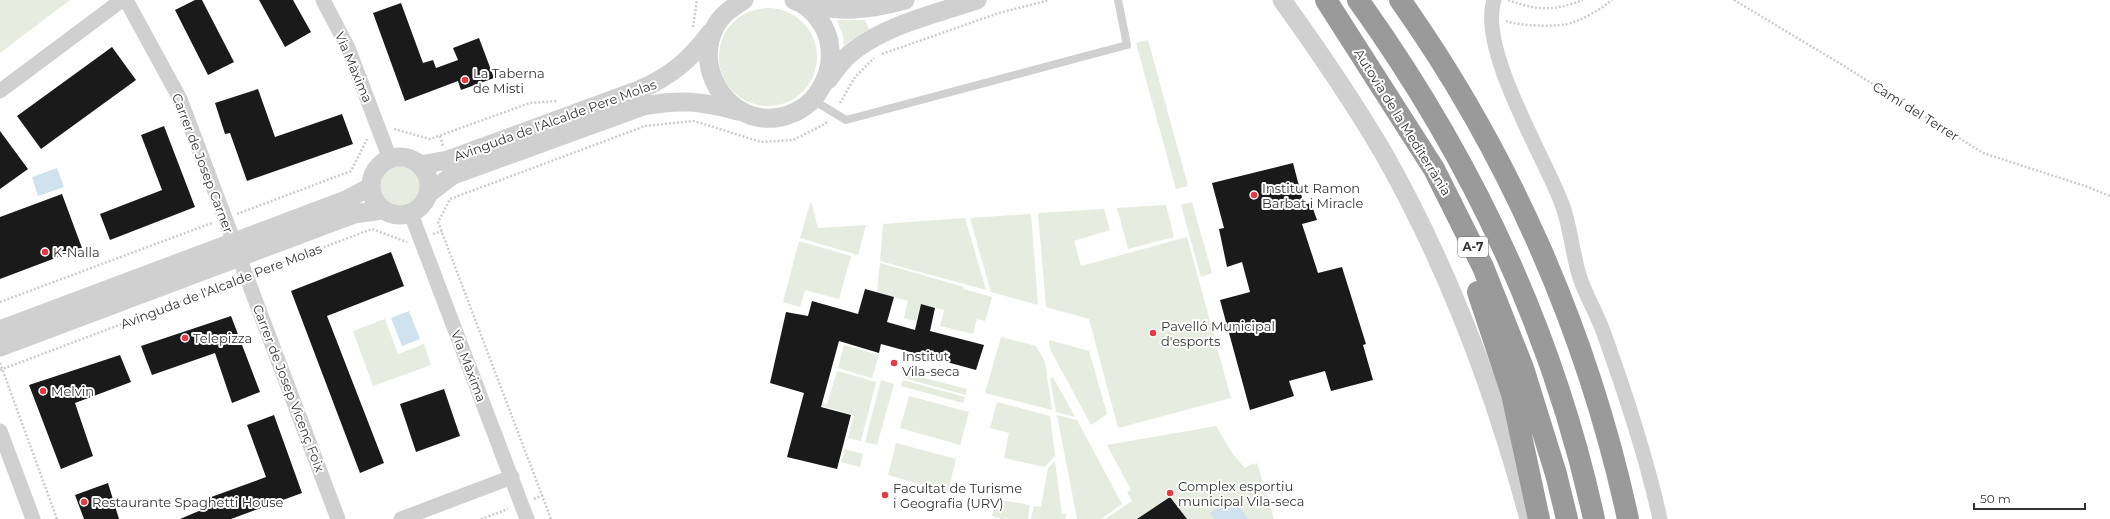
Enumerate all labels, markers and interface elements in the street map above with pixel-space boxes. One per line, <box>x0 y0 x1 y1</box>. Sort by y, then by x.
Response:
street label: Via Màxima <box>332 29 376 105</box>
street label: Autovia de la Mediterrània <box>1351 46 1455 198</box>
place label: La Taberna de Misti <box>473 65 545 96</box>
marker: La Taberna de Misti <box>460 75 470 85</box>
street label: Avinguda de l'Alcalde Pere Molas <box>452 76 658 164</box>
street label: Camí del Terrer <box>1870 78 1962 144</box>
street label: Carrer de Josep Carner <box>169 91 237 235</box>
place label: Institut Ramon Barbat i Miracle <box>1262 180 1364 211</box>
marker: Institut Ramon Barbat i Miracle <box>1249 190 1259 200</box>
road number: A-7 <box>1458 237 1488 257</box>
street label: Avinguda de l'Alcalde Pere Molas <box>118 240 324 332</box>
place label: K-Nalla <box>53 244 100 260</box>
marker: K-Nalla <box>40 247 50 257</box>
street label: Carrer de Josep Vicenç Foix <box>250 302 328 474</box>
place label: Pavelló Municipal d'esports <box>1161 318 1275 349</box>
street label: Via Màxima <box>448 328 490 404</box>
marker: Pavelló Municipal d'esports <box>1148 328 1158 338</box>
place label: Telepizza <box>193 330 252 346</box>
marker: Telepizza <box>180 333 190 343</box>
place label: Institut Vila-seca <box>902 348 960 379</box>
marker: Institut Vila-seca <box>889 358 899 368</box>
place label: Melvin <box>51 383 94 399</box>
marker: Melvin <box>38 386 48 396</box>
place label: Complex esportiu municipal Vila-seca <box>1178 478 1305 509</box>
place label: Facultat de Turisme i Geografia (URV) <box>893 480 1022 511</box>
scale bar <box>1974 485 2085 511</box>
marker: Complex esportiu municipal Vila-seca <box>1165 488 1175 498</box>
marker: Facultat de Turisme i Geografia (URV) <box>880 490 890 500</box>
text: 50 m <box>1980 491 2011 506</box>
place label: Restaurante Spaghetti House <box>92 494 284 510</box>
marker: Restaurante Spaghetti House <box>79 497 89 507</box>

